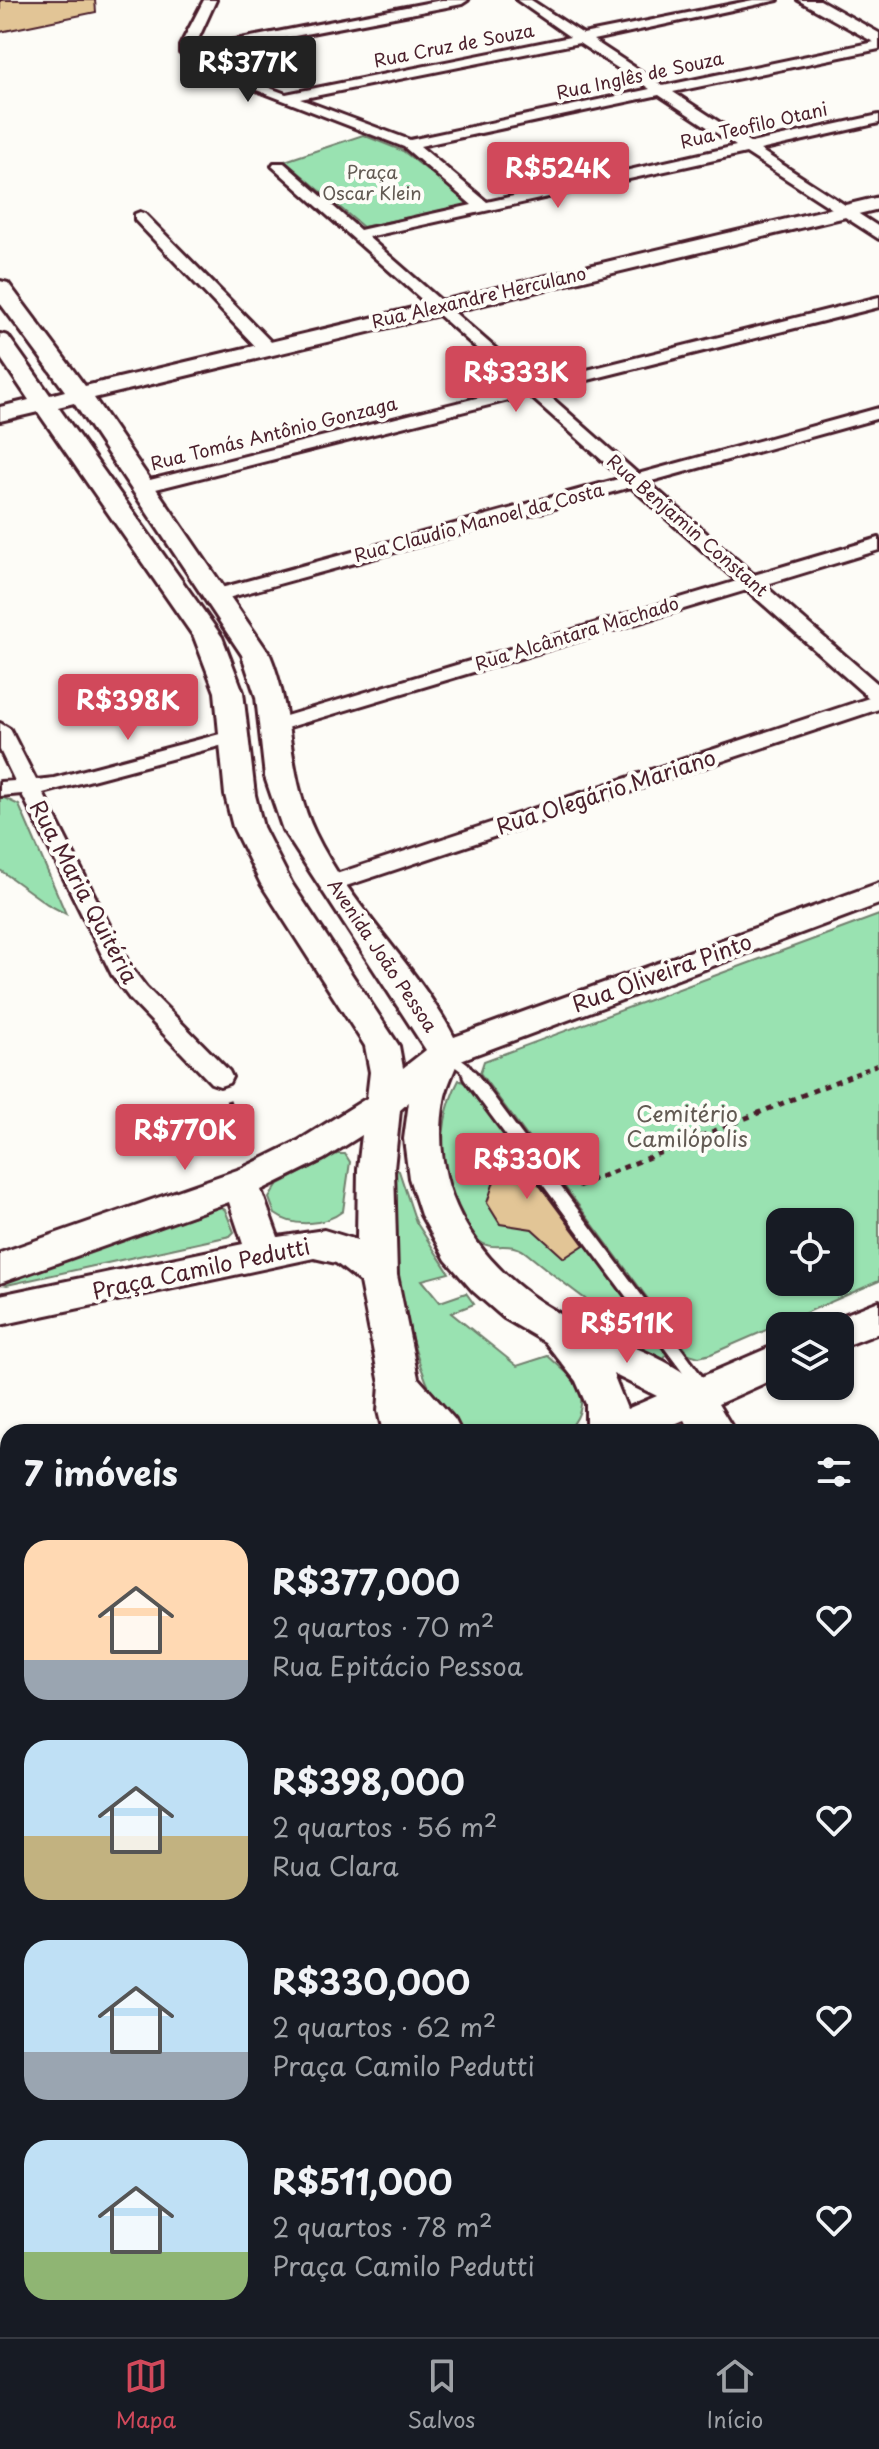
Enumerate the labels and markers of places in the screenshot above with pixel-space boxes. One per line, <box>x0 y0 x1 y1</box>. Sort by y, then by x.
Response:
pin: R$377K <box>183 36 313 104</box>
pin: R$524K <box>493 142 623 210</box>
pin: R$333K <box>451 346 581 414</box>
pin: R$398K <box>63 674 193 742</box>
pin: R$770K <box>120 1104 250 1172</box>
pin: R$330K <box>462 1133 592 1201</box>
pin: R$511K <box>562 1297 692 1365</box>

